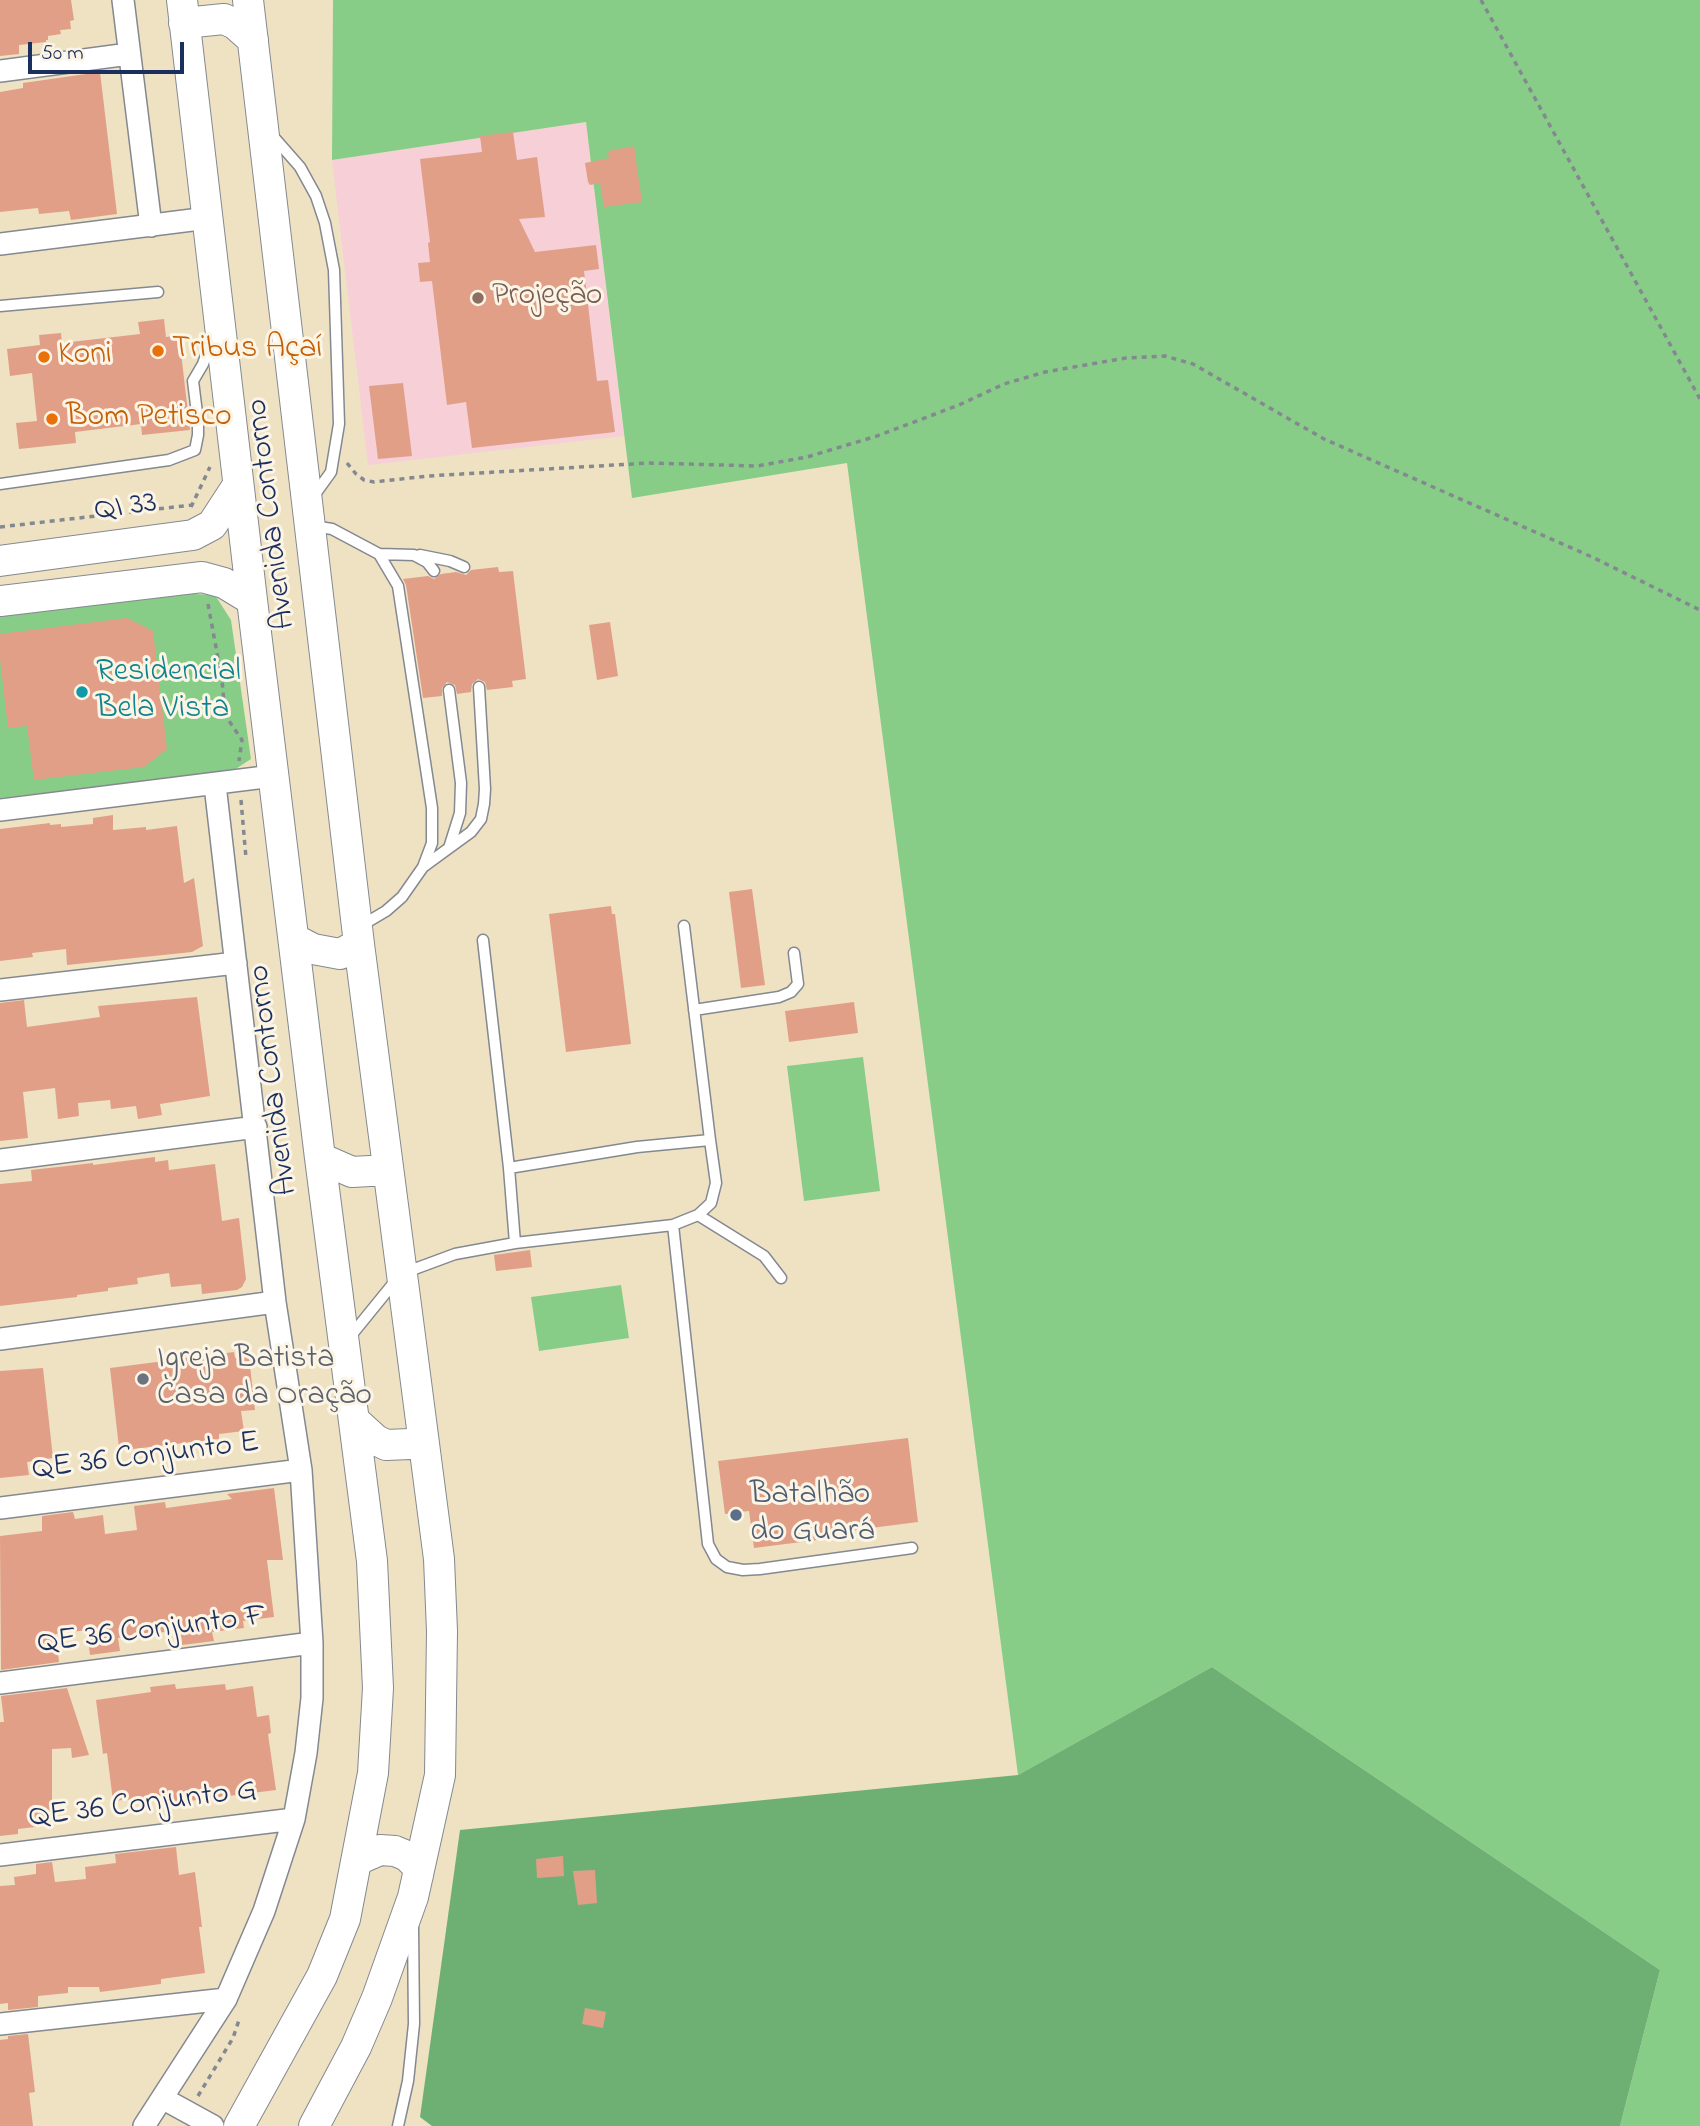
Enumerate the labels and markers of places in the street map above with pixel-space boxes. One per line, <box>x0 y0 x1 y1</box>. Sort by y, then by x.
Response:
place label: Projeção <box>492 279 602 317</box>
marker: Projeção <box>470 290 486 306</box>
place label: Tribus Açaí <box>172 332 322 370</box>
place label: Koni <box>58 338 112 376</box>
marker: Tribus Açaí <box>150 343 166 359</box>
marker: Koni <box>36 349 52 365</box>
place label: Bom Petisco <box>66 400 232 438</box>
marker: Bom Petisco <box>44 411 60 427</box>
place label: Residencial Bela Vista <box>96 655 241 730</box>
marker: Residencial Bela Vista <box>74 684 90 700</box>
place label: Igreja Batista Casa da Oração <box>157 1342 372 1417</box>
marker: Igreja Batista Casa da Oração <box>135 1371 151 1387</box>
place label: Batalhão do Guará <box>750 1478 874 1553</box>
marker: Batalhão do Guará <box>728 1507 744 1523</box>

